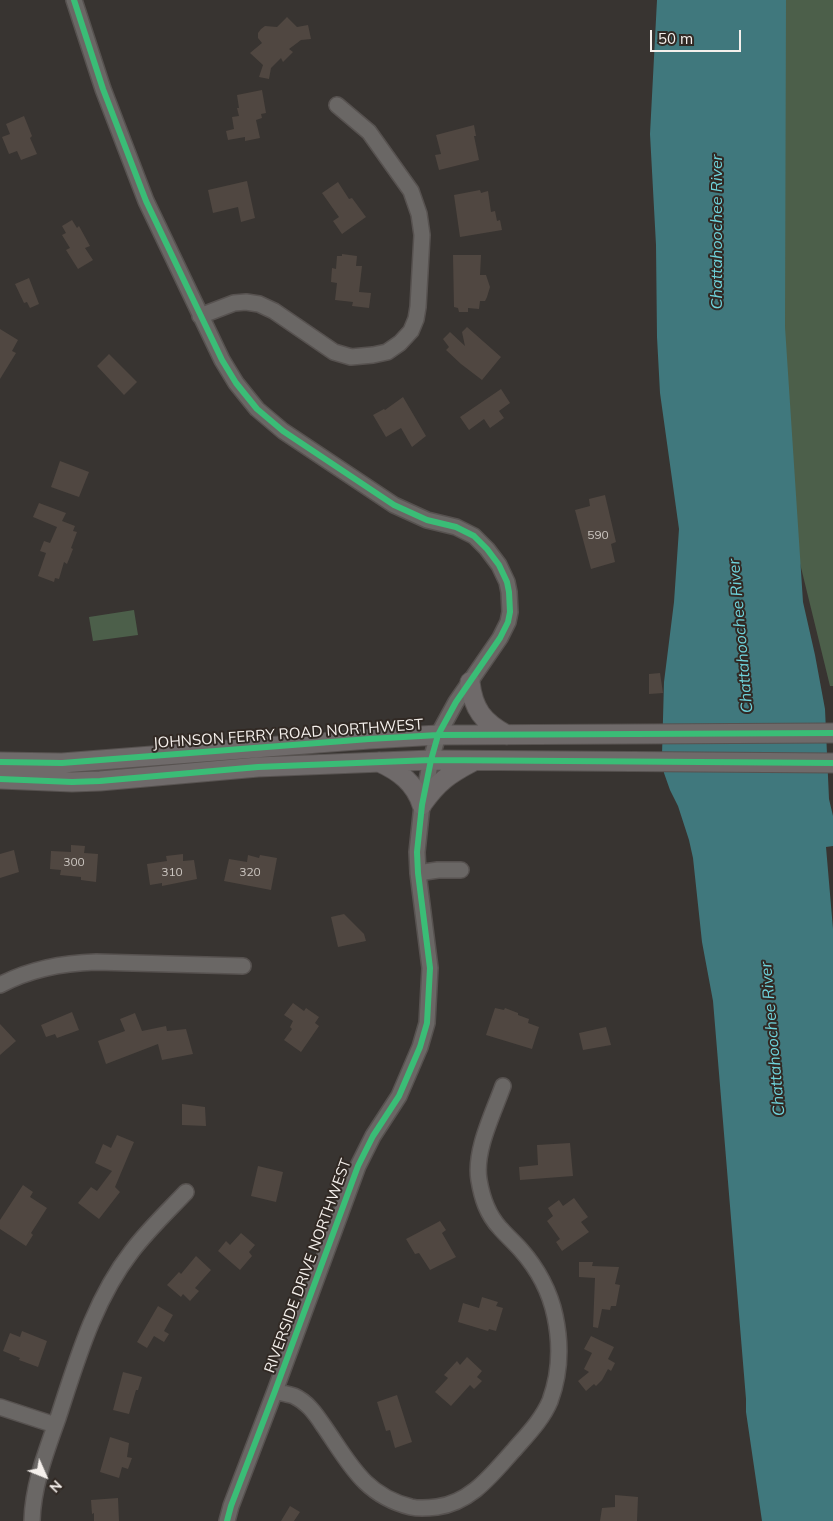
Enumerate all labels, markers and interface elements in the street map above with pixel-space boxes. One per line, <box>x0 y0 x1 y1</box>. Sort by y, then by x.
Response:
scale bar <box>653 20 744 52</box>
text: 50 m <box>658 29 693 48</box>
water label: Chattahoochee River <box>707 155 727 309</box>
house number: 590 <box>587 528 609 542</box>
water label: Chattahoochee River <box>725 558 757 714</box>
street label: JOHNSON FERRY ROAD NORTHWEST <box>152 716 424 752</box>
house number: 300 <box>63 855 85 869</box>
house number: 310 <box>161 865 183 879</box>
house number: 320 <box>239 865 261 879</box>
water label: Chattahoochee River <box>757 961 789 1117</box>
street label: RIVERSIDE DRIVE NORTHWEST <box>261 1156 355 1376</box>
north arrow <box>20 1451 70 1501</box>
text: N <box>46 1476 66 1496</box>

